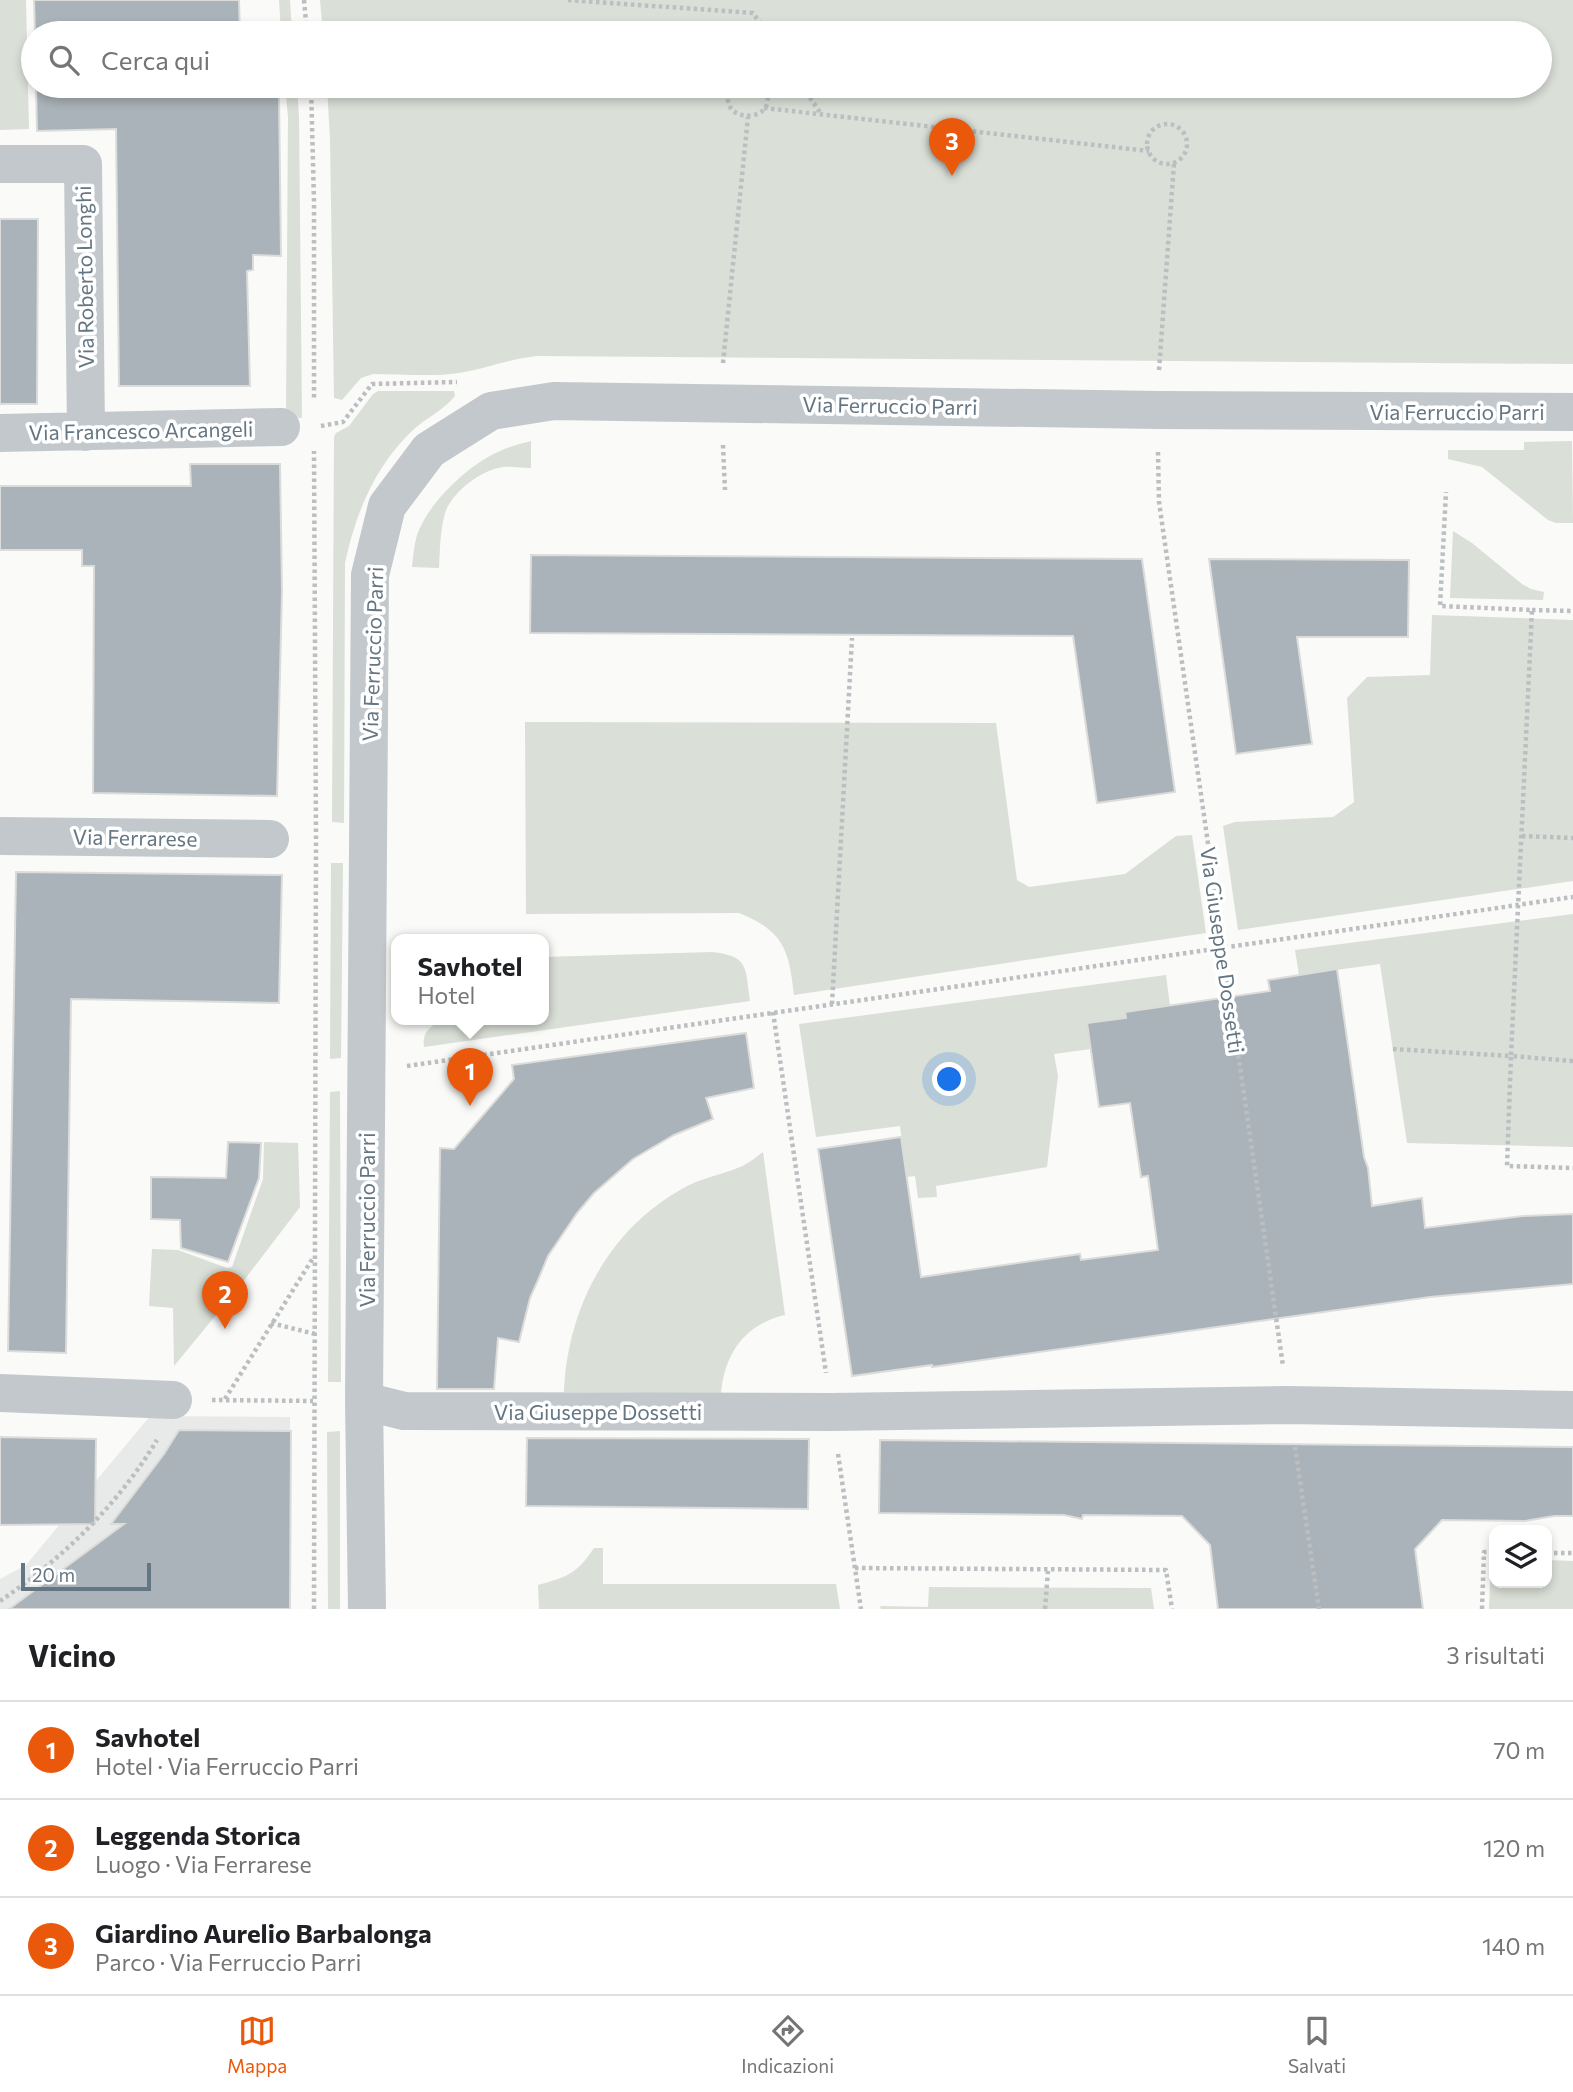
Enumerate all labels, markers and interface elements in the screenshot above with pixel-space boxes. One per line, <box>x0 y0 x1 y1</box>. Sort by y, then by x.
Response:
search box <box>21 21 1552 98</box>
icon: search <box>45 41 83 79</box>
text: Cerca qui <box>101 44 210 75</box>
pin: 3 <box>929 118 975 176</box>
street label: Via Roberto Longhi <box>70 185 98 369</box>
street label: Via Ferruccio Parri <box>802 391 978 419</box>
street label: Via Ferruccio Parri <box>1369 399 1545 424</box>
street label: Via Francesco Arcangeli <box>28 416 254 444</box>
street label: Via Ferruccio Parri <box>356 566 388 742</box>
street label: Via Ferrarese <box>72 823 198 851</box>
street label: Via Giuseppe Dossetti <box>1196 845 1250 1055</box>
popup <box>391 934 549 1025</box>
text: Savhotel <box>417 950 523 981</box>
text: Hotel <box>417 981 475 1009</box>
pin: 1 <box>447 1048 493 1106</box>
your location <box>932 1062 966 1096</box>
street label: Via Ferruccio Parri <box>354 1132 379 1308</box>
pin: 2 <box>202 1271 248 1329</box>
street label: Via Giuseppe Dossetti <box>494 1399 702 1424</box>
map controls <box>1489 1525 1552 1588</box>
button: layers <box>1489 1525 1552 1588</box>
scale bar <box>21 1560 150 1592</box>
text: 20 m <box>32 1563 75 1586</box>
text: Vicino <box>28 1636 116 1673</box>
text: 3 risultati <box>1446 1641 1545 1669</box>
text: Savhotel <box>95 1721 200 1752</box>
text: 1 <box>46 1736 56 1764</box>
text: 70 m <box>1493 1736 1545 1764</box>
text: Hotel · Via Ferruccio Parri <box>95 1752 359 1780</box>
text: Leggenda Storica <box>95 1819 301 1850</box>
text: 2 <box>44 1834 58 1862</box>
text: 120 m <box>1483 1834 1545 1862</box>
text: Luogo · Via Ferrarese <box>95 1850 312 1878</box>
text: Giardino Aurelio Barbalonga <box>95 1917 432 1948</box>
text: 3 <box>44 1932 58 1960</box>
text: 140 m <box>1482 1932 1545 1960</box>
text: Parco · Via Ferruccio Parri <box>95 1948 361 1976</box>
tab: Mappa <box>227 2012 287 2077</box>
tab: Indicazioni <box>741 2012 834 2077</box>
tab: Salvati <box>1288 2012 1346 2077</box>

